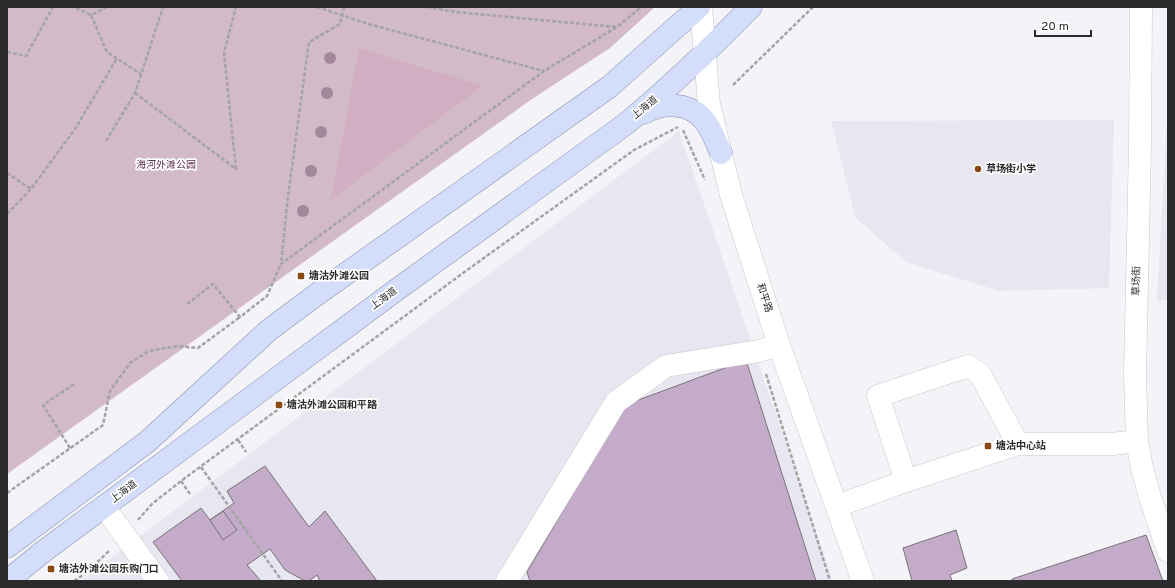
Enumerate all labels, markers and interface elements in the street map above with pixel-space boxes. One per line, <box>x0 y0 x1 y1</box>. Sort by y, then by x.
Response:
scale bar <box>1035 12 1091 38</box>
text: 20 m <box>1041 19 1069 35</box>
street label: 上海道 <box>629 93 661 123</box>
park label: 海河外滩公园 <box>136 159 196 172</box>
place label: 草场街小学 <box>986 163 1036 176</box>
marker: 草场街小学 <box>973 164 983 174</box>
street label: 草场街 <box>1130 266 1144 296</box>
place label: 塘沽外滩公园 <box>309 269 369 283</box>
marker: 塘沽外滩公园 <box>296 271 306 281</box>
street label: 和平路 <box>753 282 775 314</box>
street label: 上海道 <box>368 285 400 313</box>
place label: 塘沽外滩公园和平路 <box>287 398 378 412</box>
marker: 塘沽外滩公园和平路 <box>274 400 284 410</box>
place label: 塘沽中心站 <box>996 439 1046 453</box>
marker: 塘沽中心站 <box>983 441 993 451</box>
street label: 上海道 <box>108 478 140 506</box>
place label: 塘沽外滩公园乐购门口 <box>59 562 159 576</box>
marker: 塘沽外滩公园乐购门口 <box>46 564 56 574</box>

